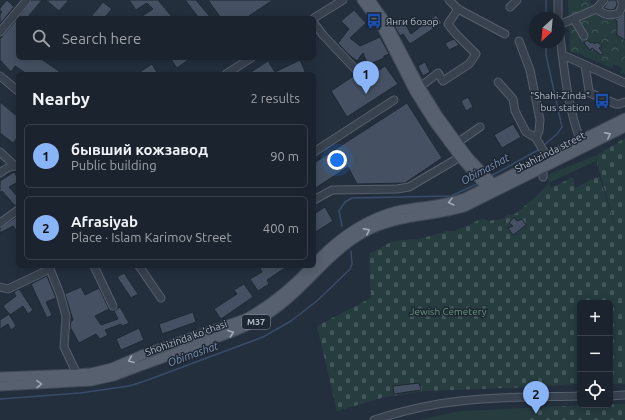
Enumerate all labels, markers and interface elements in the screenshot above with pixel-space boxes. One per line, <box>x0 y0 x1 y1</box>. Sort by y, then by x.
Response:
bus stop icon: Янги бозор <box>365 12 383 30</box>
north arrow <box>529 12 565 48</box>
search box <box>16 16 316 60</box>
place label: Янги бозор <box>386 16 439 27</box>
icon: search <box>30 27 52 49</box>
text: Search here <box>62 30 141 47</box>
pin: 1 <box>353 61 379 94</box>
text: Nearby <box>32 89 90 108</box>
place label: "Shahi-Zinda" bus station <box>530 90 590 113</box>
text: 2 results <box>250 91 300 105</box>
bus stop icon: "Shahi-Zinda" bus station <box>593 92 611 110</box>
street label: Shahizinda street <box>513 130 587 174</box>
one-way arrow <box>604 132 612 140</box>
text: бывший кожзавод <box>71 141 208 158</box>
text: 1 <box>42 149 50 163</box>
text: 90 m <box>270 149 299 163</box>
your location <box>327 150 347 170</box>
water label: Obimashat <box>459 151 512 187</box>
text: Public building <box>71 158 157 172</box>
one-way arrow <box>448 197 455 206</box>
text: Afrasiyab <box>71 213 138 230</box>
text: 2 <box>42 221 50 235</box>
text: 400 m <box>263 221 299 235</box>
one-way arrow <box>363 228 370 236</box>
text: Place · Islam Karimov Street <box>71 230 232 244</box>
map controls <box>577 300 613 408</box>
button: + <box>577 300 613 336</box>
park label: Jewish Cemetery <box>409 306 487 317</box>
road number: M37 <box>242 315 270 329</box>
street label: Shohizinda ko'chasi <box>144 318 228 358</box>
one-way arrow <box>227 329 234 338</box>
button: − <box>577 336 613 372</box>
water label: Obimashat <box>166 339 221 369</box>
one-way arrow <box>128 355 135 363</box>
button: locate <box>577 372 613 408</box>
one-way arrow <box>36 380 42 389</box>
pin: 2 <box>523 381 549 414</box>

